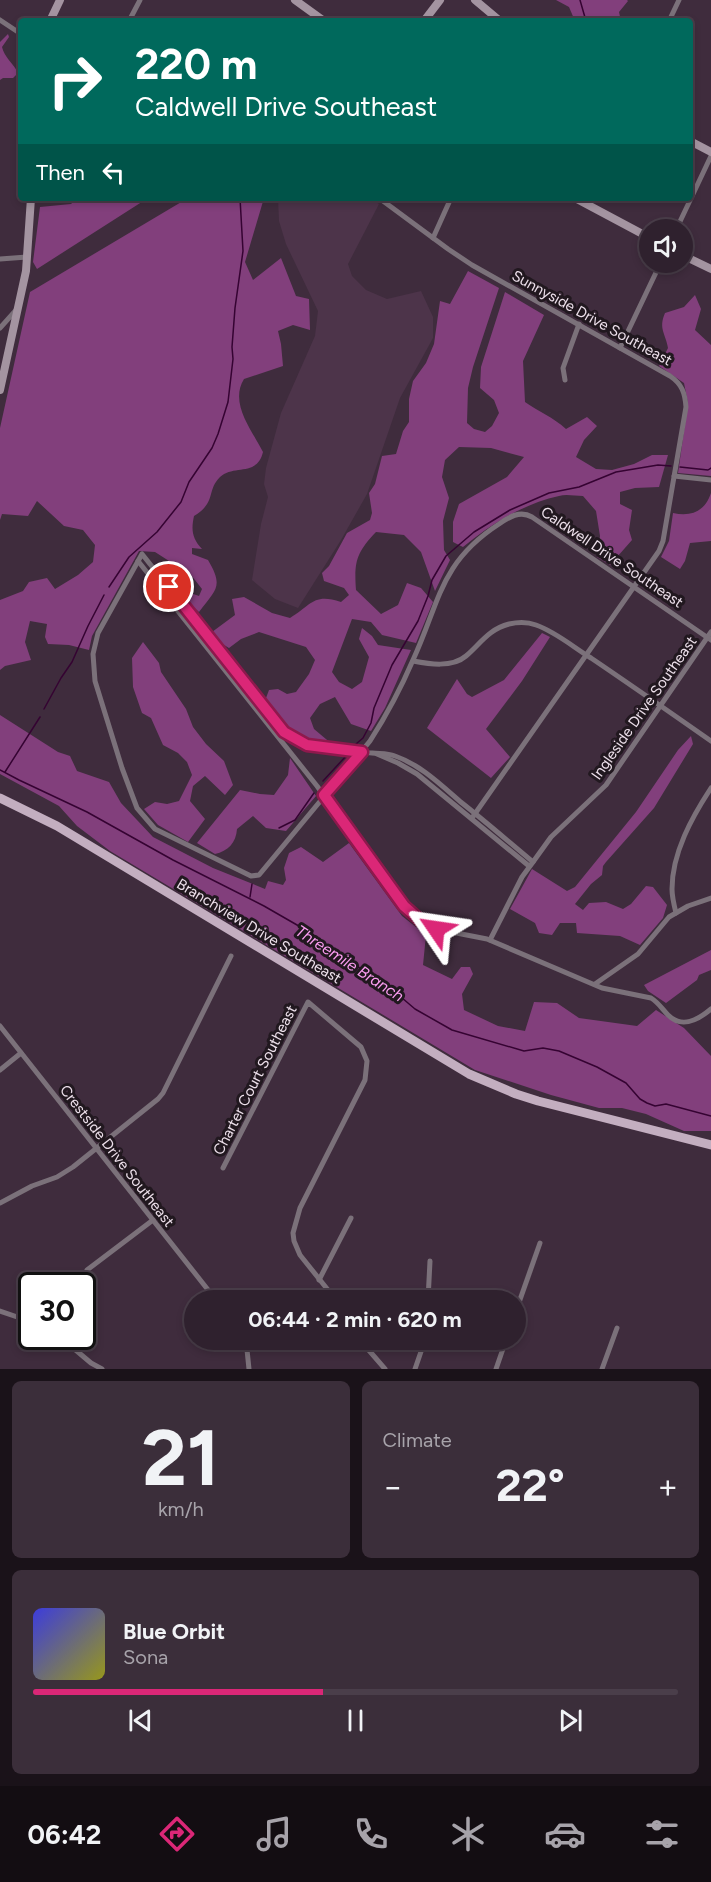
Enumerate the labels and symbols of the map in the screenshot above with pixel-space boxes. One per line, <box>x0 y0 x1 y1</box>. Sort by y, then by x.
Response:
street label: Sunnyside Drive Southeast <box>509 266 676 370</box>
street label: Caldwell Drive Southeast <box>537 503 687 612</box>
pin <box>143 561 194 612</box>
street label: Ingleside Drive Southeast <box>588 632 701 783</box>
street label: Branchview Drive Southeast <box>174 875 345 987</box>
position arrow <box>404 897 468 961</box>
water label: Threemile Branch <box>292 921 408 1006</box>
street label: Charter Court Southeast <box>209 1002 301 1158</box>
street label: Crestside Drive Southeast <box>56 1081 178 1231</box>
speed limit sign: 30 <box>18 1272 96 1350</box>

